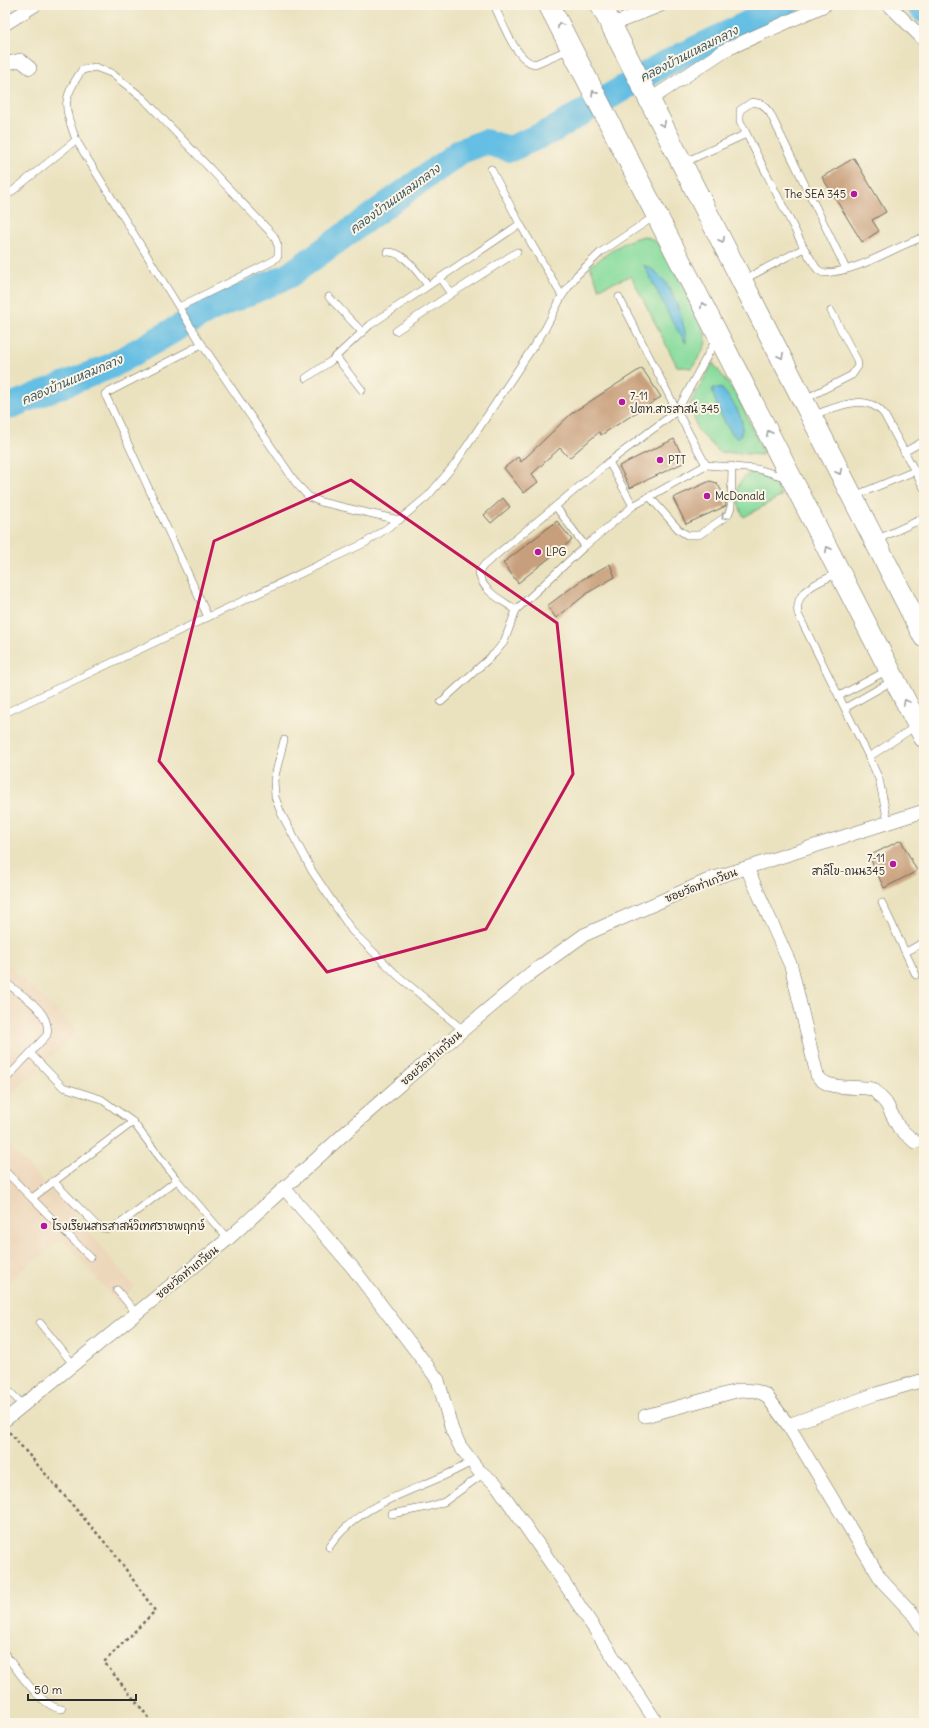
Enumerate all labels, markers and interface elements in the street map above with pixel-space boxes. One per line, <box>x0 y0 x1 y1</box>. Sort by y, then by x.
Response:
one-way arrow <box>557 22 564 29</box>
water label: คลองบ้านแหลมกลาง <box>637 22 742 85</box>
one-way arrow <box>591 89 599 97</box>
one-way arrow <box>658 119 666 127</box>
water label: คลองบ้านแหลมกลาง <box>347 160 444 236</box>
place label: The SEA 345 <box>784 187 846 201</box>
marker: The SEA 345 <box>849 189 859 199</box>
one-way arrow <box>717 235 725 243</box>
one-way arrow <box>700 302 708 309</box>
water label: คลองบ้านแหลมกลาง <box>19 351 126 408</box>
one-way arrow <box>776 351 784 359</box>
place label: 7-11 ปตท.สารสาสน์ 345 <box>630 389 719 416</box>
marker: 7-11 ปตท.สารสาสน์ 345 <box>617 397 627 407</box>
one-way arrow <box>766 430 773 438</box>
place label: PTT <box>668 453 686 467</box>
marker: PTT <box>655 455 665 465</box>
one-way arrow <box>835 467 842 475</box>
place label: McDonald <box>715 489 765 503</box>
marker: McDonald <box>702 491 712 501</box>
one-way arrow <box>722 512 729 520</box>
place label: LPG <box>546 545 567 559</box>
one-way arrow <box>825 546 833 553</box>
marker: LPG <box>533 547 543 557</box>
one-way arrow <box>903 699 911 706</box>
place label: 7-11 สาลีโข-ถนน345 <box>812 851 885 878</box>
marker: 7-11 สาลีโข-ถนน345 <box>888 859 898 869</box>
street label: ซอยวัดท่าเกวียน <box>662 864 740 905</box>
street label: ซอยวัดท่าเกวียน <box>397 1026 465 1088</box>
place label: โรงเรียนสารสาสน์วิเทศราชพฤกษ์ <box>52 1218 205 1234</box>
marker: โรงเรียนสารสาสน์วิเทศราชพฤกษ์ <box>39 1221 49 1231</box>
street label: ซอยวัดท่าเกวียน <box>152 1241 222 1302</box>
scale bar <box>28 1676 136 1702</box>
text: 50 m <box>34 1682 63 1697</box>

